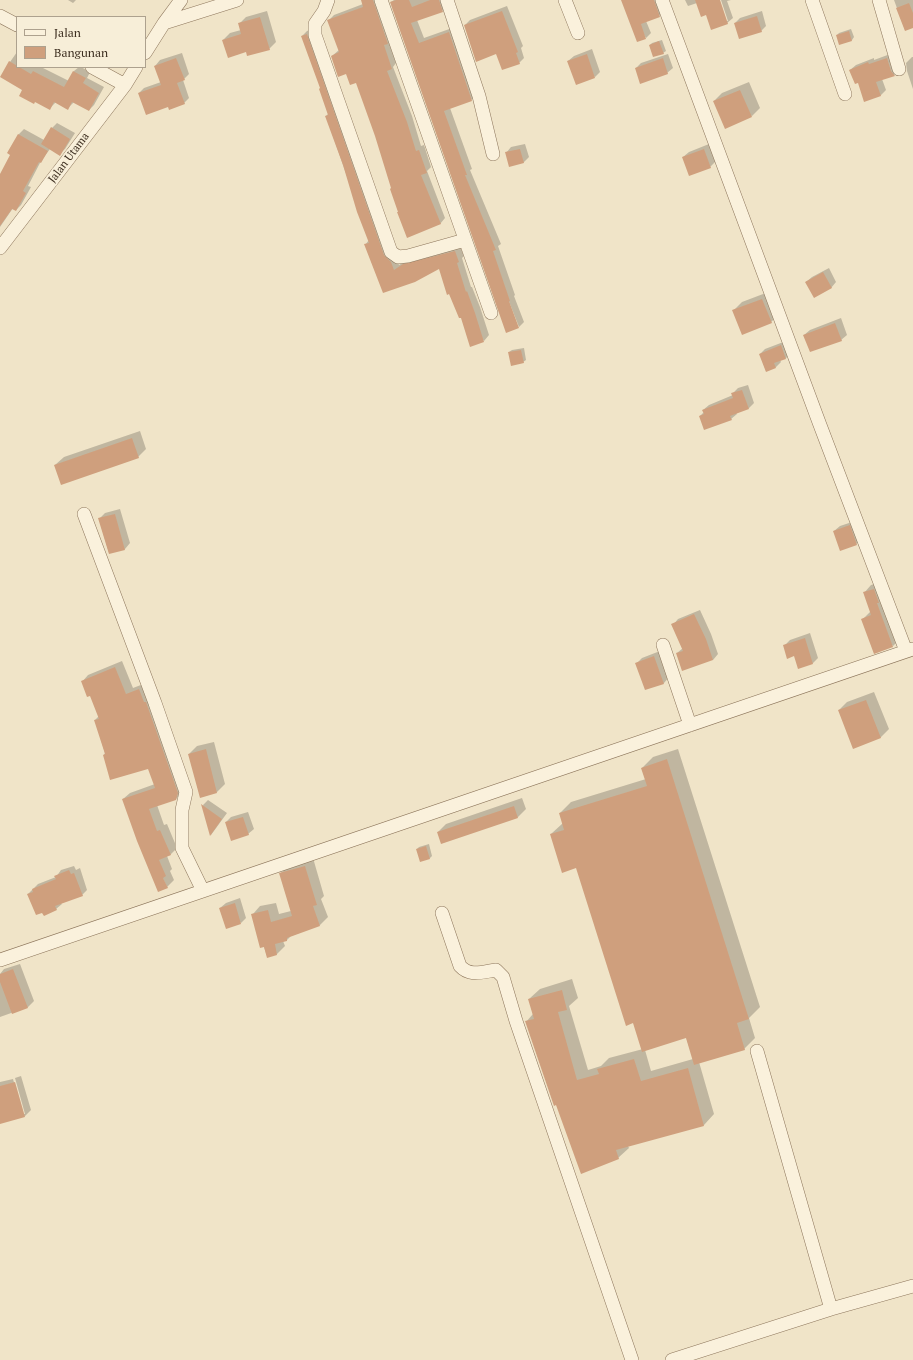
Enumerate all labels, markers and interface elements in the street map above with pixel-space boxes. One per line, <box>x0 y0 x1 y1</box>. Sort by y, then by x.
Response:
legend <box>16 16 146 68</box>
text: Jalan <box>54 25 81 40</box>
text: Bangunan <box>54 45 108 60</box>
street label: Jalan Utama <box>46 130 92 186</box>

